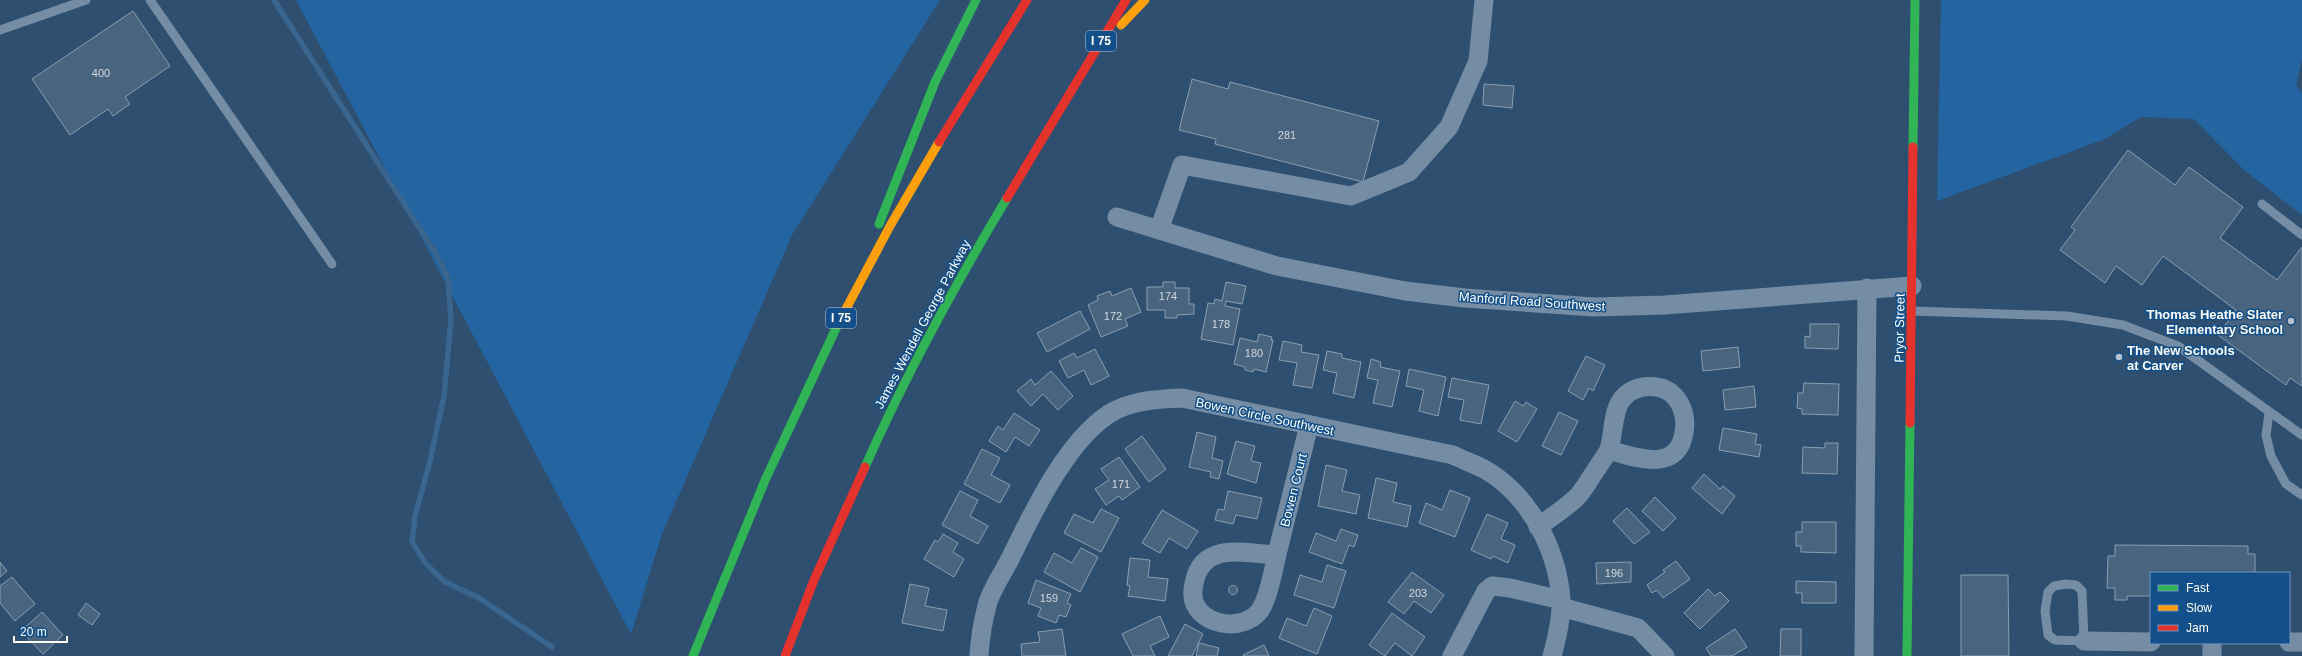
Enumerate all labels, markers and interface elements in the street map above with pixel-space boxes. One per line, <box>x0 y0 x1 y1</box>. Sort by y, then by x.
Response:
road number: I 75 <box>1086 31 1116 51</box>
house number: 400 <box>92 67 110 79</box>
house number: 281 <box>1278 129 1296 141</box>
street label: James Wendell George Parkway <box>871 237 974 411</box>
street label: Manford Road Southwest <box>1458 289 1606 314</box>
house number: 174 <box>1159 290 1177 302</box>
street label: Pryor Street <box>1891 293 1908 363</box>
place label: Thomas Heathe Slater Elementary School <box>2146 307 2283 337</box>
road number: I 75 <box>826 308 856 328</box>
house number: 172 <box>1104 310 1122 322</box>
marker: Thomas Heathe Slater Elementary School <box>2286 316 2296 326</box>
house number: 178 <box>1212 318 1230 330</box>
place label: The New Schools at Carver <box>2127 343 2235 373</box>
house number: 180 <box>1245 347 1263 359</box>
marker: The New Schools at Carver <box>2114 352 2124 362</box>
street label: Bowen Circle Southwest <box>1194 395 1336 439</box>
street label: Bowen Court <box>1277 451 1310 528</box>
house number: 171 <box>1112 478 1130 490</box>
house number: 196 <box>1605 567 1623 579</box>
legend <box>2150 572 2290 644</box>
text: Fast <box>2186 581 2210 595</box>
house number: 203 <box>1409 587 1427 599</box>
house number: 159 <box>1040 592 1058 604</box>
text: Slow <box>2186 601 2212 615</box>
scale bar <box>14 618 67 644</box>
text: Jam <box>2186 621 2209 635</box>
text: 20 m <box>20 625 47 639</box>

